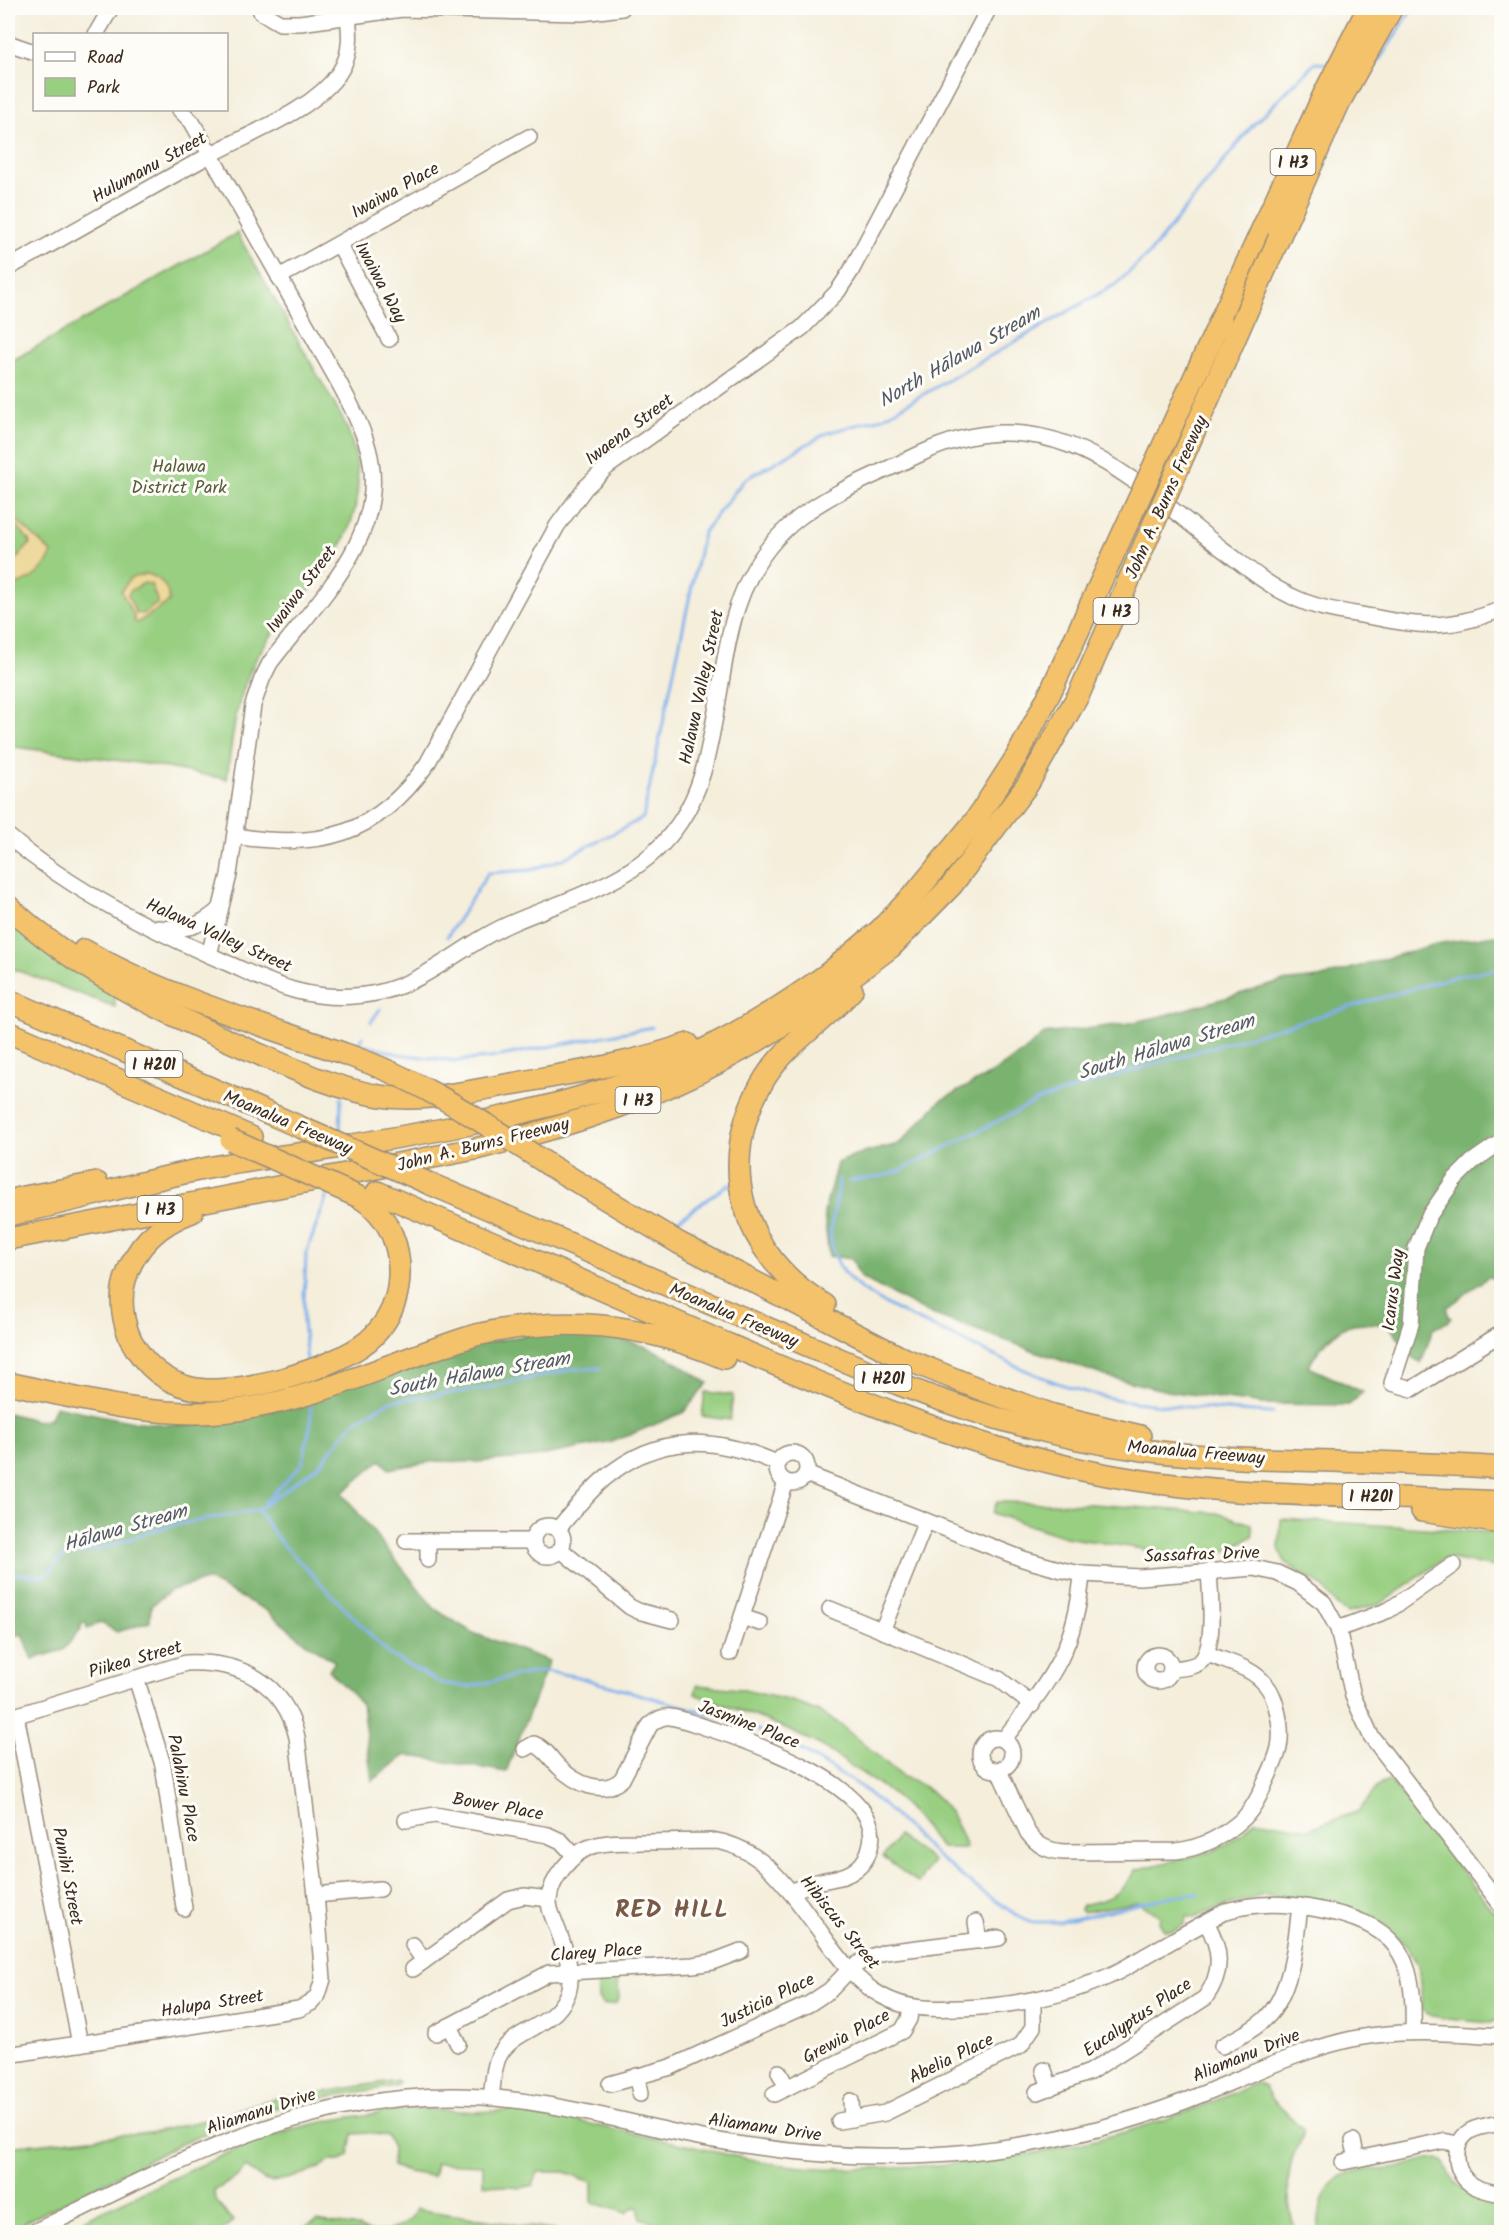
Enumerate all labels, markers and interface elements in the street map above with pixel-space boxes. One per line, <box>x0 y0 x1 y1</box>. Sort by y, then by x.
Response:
legend <box>33 33 228 111</box>
text: Road <box>87 44 124 73</box>
text: Park <box>87 74 120 103</box>
street label: Hulumanu Street <box>87 124 213 212</box>
road number: I H3 <box>1270 149 1316 175</box>
street label: Iwaiwa Place <box>346 155 445 227</box>
street label: Iwaiwa Way <box>346 237 414 329</box>
water label: North Hālawa Stream <box>873 297 1049 417</box>
street label: Iwaena Street <box>579 386 681 473</box>
street label: John A. Burns Freeway <box>1118 411 1217 584</box>
park label: Halawa District Park <box>131 453 227 503</box>
street label: Iwaiwa Street <box>259 539 346 640</box>
road number: I H3 <box>1094 598 1138 624</box>
street label: Halawa Valley Street <box>672 606 733 767</box>
street label: Halawa Valley Street <box>141 891 297 982</box>
water label: South Hālawa Stream <box>1074 1005 1261 1090</box>
road number: I H201 <box>126 1051 182 1077</box>
street label: Moanalua Freeway <box>218 1083 357 1164</box>
road number: I H3 <box>616 1087 660 1113</box>
street label: John A. Burns Freeway <box>394 1110 573 1181</box>
road number: I H3 <box>138 1196 182 1222</box>
street label: Icarus Way <box>1375 1247 1414 1333</box>
street label: Moanalua Freeway <box>664 1276 803 1357</box>
water label: South Hālawa Stream <box>386 1343 574 1407</box>
road number: I H201 <box>854 1365 912 1391</box>
street label: Moanalua Freeway <box>1126 1433 1266 1474</box>
road number: I H201 <box>1342 1483 1400 1509</box>
water label: Hālawa Stream <box>60 1495 193 1562</box>
street label: Sassafras Drive <box>1144 1539 1260 1572</box>
street label: Piikea Street <box>85 1633 187 1688</box>
street label: Jasmine Place <box>693 1693 804 1758</box>
street label: Palahinu Place <box>158 1732 207 1845</box>
street label: Bower Place <box>450 1785 545 1830</box>
street label: Punihi Street <box>43 1825 90 1929</box>
street label: Hibiscus Street <box>791 1869 887 1978</box>
district label: RED HILL <box>615 1891 729 1930</box>
street label: Clarey Place <box>549 1936 643 1971</box>
street label: Justicia Place <box>715 1966 820 2037</box>
street label: Eucalyptus Place <box>1077 1971 1198 2066</box>
street label: Halupa Street <box>159 1982 267 2027</box>
street label: Grewia Place <box>798 2002 896 2073</box>
street label: Aliamanu Drive <box>1188 2022 1305 2091</box>
street label: Abelia Place <box>904 2026 999 2092</box>
street label: Aliamanu Drive <box>203 2081 320 2144</box>
street label: Aliamanu Drive <box>706 2106 823 2151</box>

